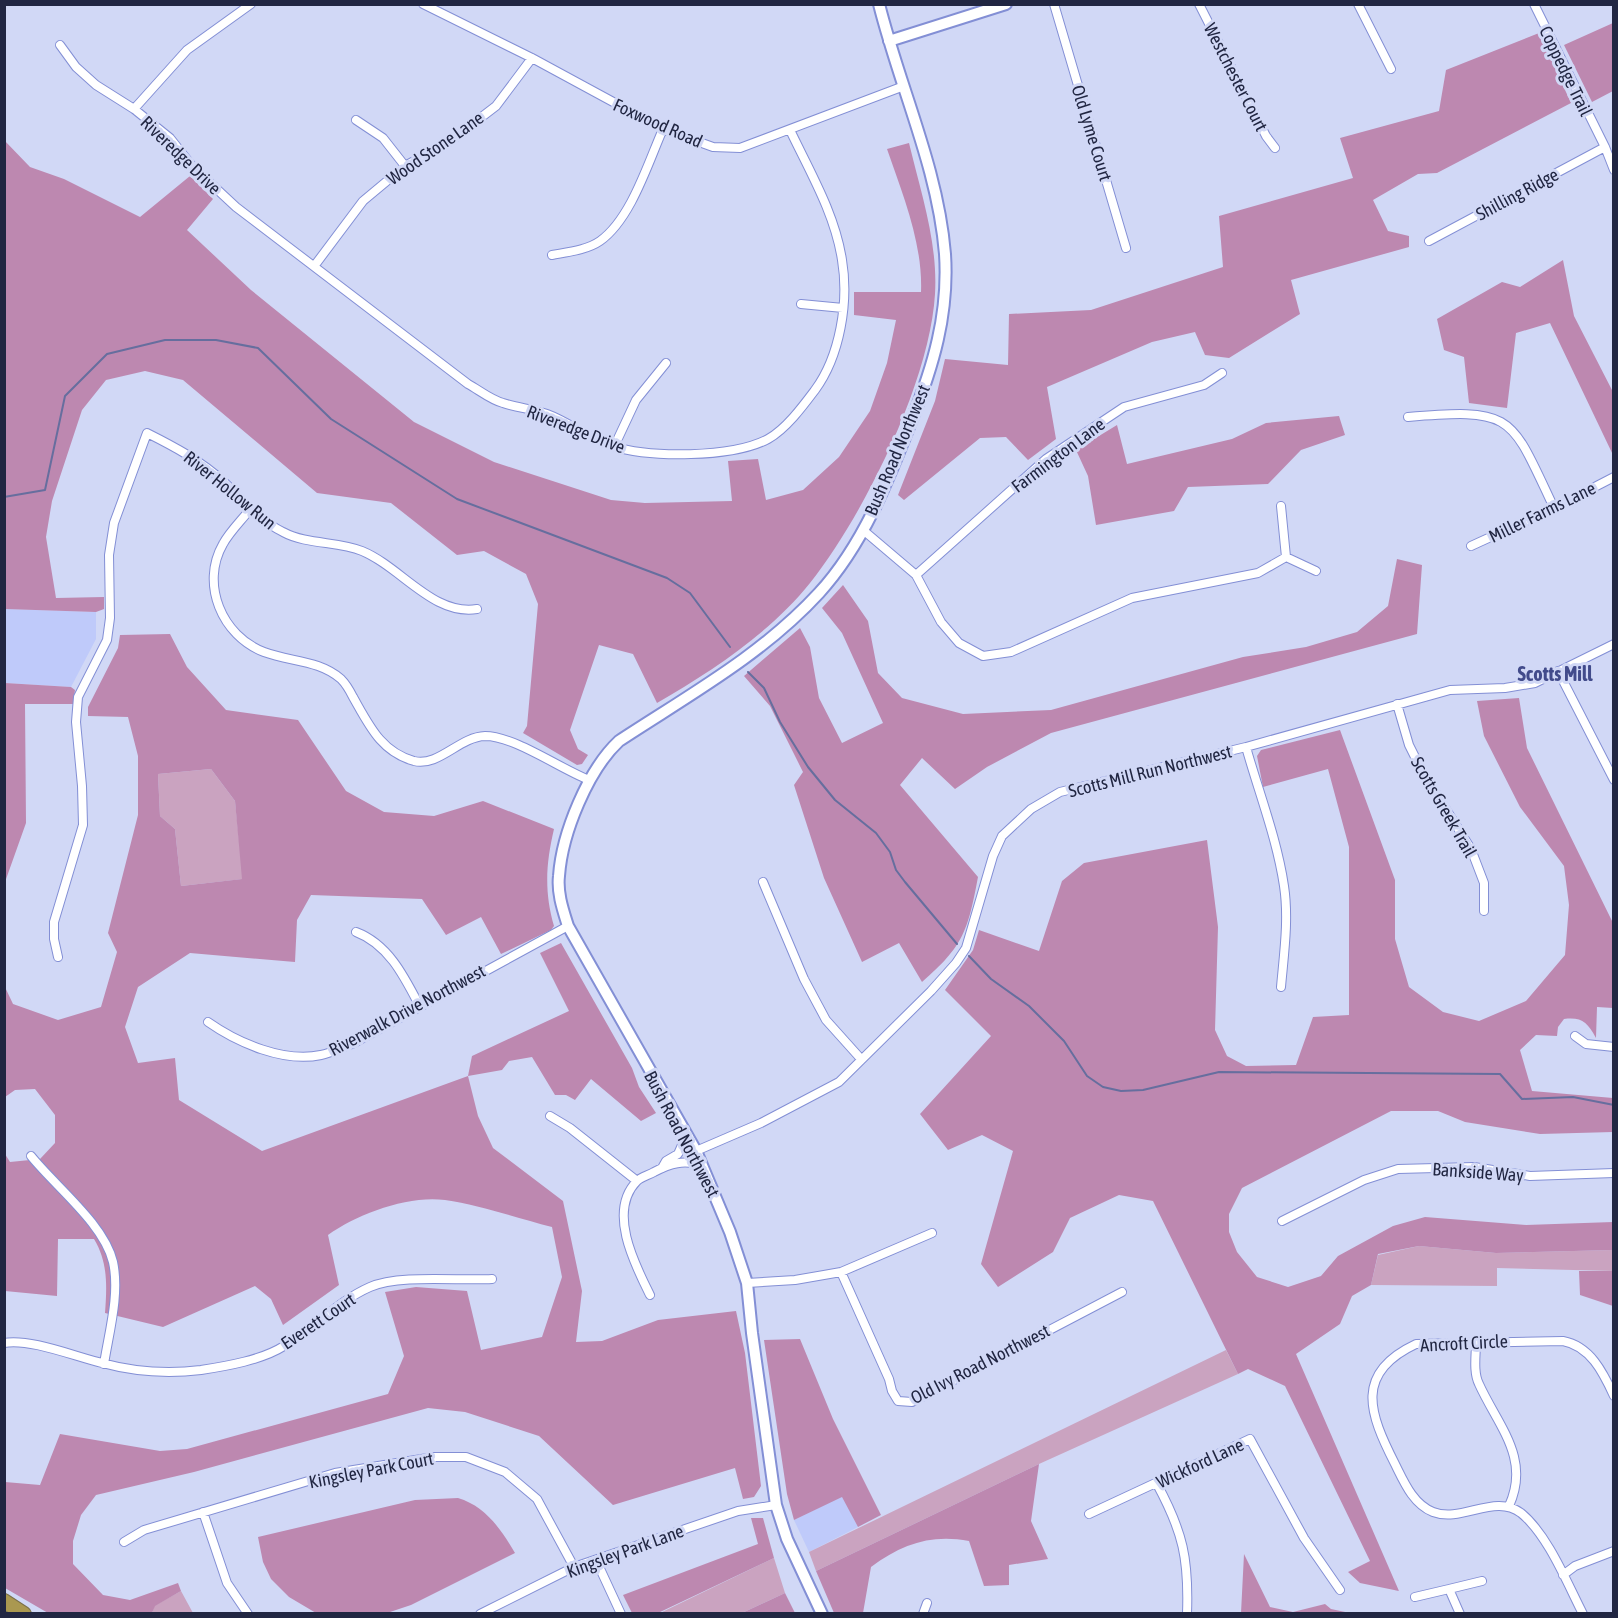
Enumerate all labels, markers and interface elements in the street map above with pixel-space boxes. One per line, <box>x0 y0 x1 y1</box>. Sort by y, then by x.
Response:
street label: Westchester Court <box>1200 19 1272 135</box>
street label: Coppedge Trail <box>1535 23 1597 120</box>
street label: Old Lyme Court <box>1067 83 1117 183</box>
street label: Foxwood Road <box>610 94 706 152</box>
street label: Wood Stone Lane <box>383 107 487 189</box>
street label: Riveredge Drive <box>137 112 225 198</box>
street label: Shilling Ridge <box>1472 164 1562 224</box>
street label: Bush Road Northwest <box>860 381 934 519</box>
street label: Riveredge Drive <box>524 401 628 457</box>
street label: Farmington Lane <box>1007 413 1109 497</box>
street label: River Hollow Run <box>180 446 280 534</box>
street label: Miller Farms Lane <box>1485 477 1599 547</box>
district label: Scotts Mill <box>1517 662 1593 685</box>
street label: Scotts Mill Run Northwest <box>1066 741 1234 801</box>
street label: Scotts Greek Trail <box>1407 753 1481 861</box>
street label: Riverwalk Drive Northwest <box>325 960 489 1060</box>
street label: Bush Road Northwest <box>640 1067 724 1201</box>
street label: Bankside Way <box>1432 1158 1524 1186</box>
street label: Everett Court <box>277 1289 359 1353</box>
street label: Old Ivy Road Northwest <box>907 1320 1053 1408</box>
street label: Ancroft Circle <box>1420 1330 1508 1356</box>
street label: Wickford Lane <box>1153 1434 1247 1492</box>
street label: Kingsley Park Court <box>307 1448 435 1492</box>
street label: Kingsley Park Lane <box>564 1520 686 1582</box>

